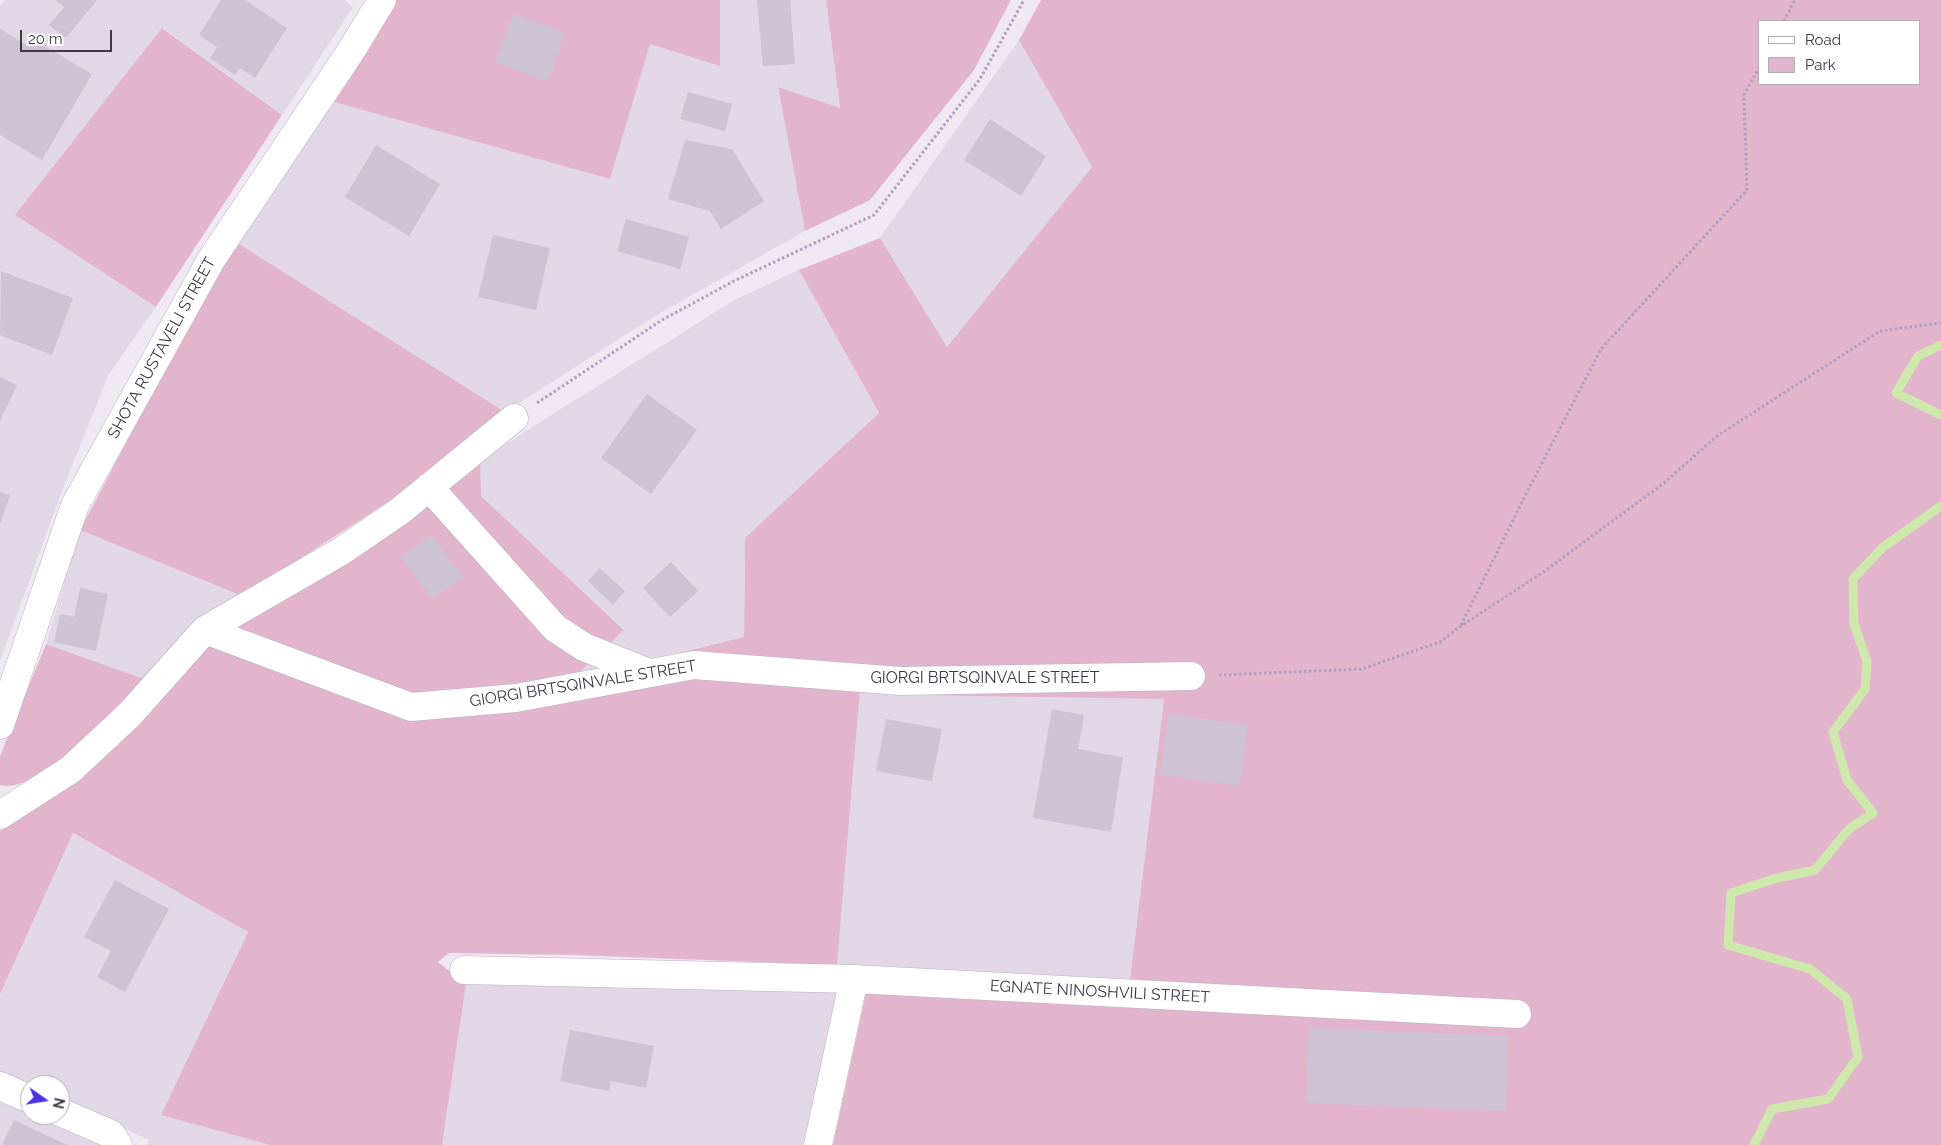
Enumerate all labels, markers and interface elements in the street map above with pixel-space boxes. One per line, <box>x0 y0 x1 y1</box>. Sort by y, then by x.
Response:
scale bar <box>22 20 115 52</box>
legend <box>1758 20 1921 85</box>
text: 20 m <box>28 30 63 48</box>
text: Road <box>1805 31 1841 49</box>
text: Park <box>1805 56 1836 74</box>
street label: SHOTA RUSTAVELI STREET <box>104 254 220 442</box>
street label: GIORGI BRTSQINVALE STREET <box>468 657 698 711</box>
street label: GIORGI BRTSQINVALE STREET <box>870 668 1100 688</box>
street label: EGNATE NINOSHVILI STREET <box>990 977 1210 1007</box>
north arrow <box>20 1075 70 1125</box>
text: N <box>50 1096 68 1110</box>

